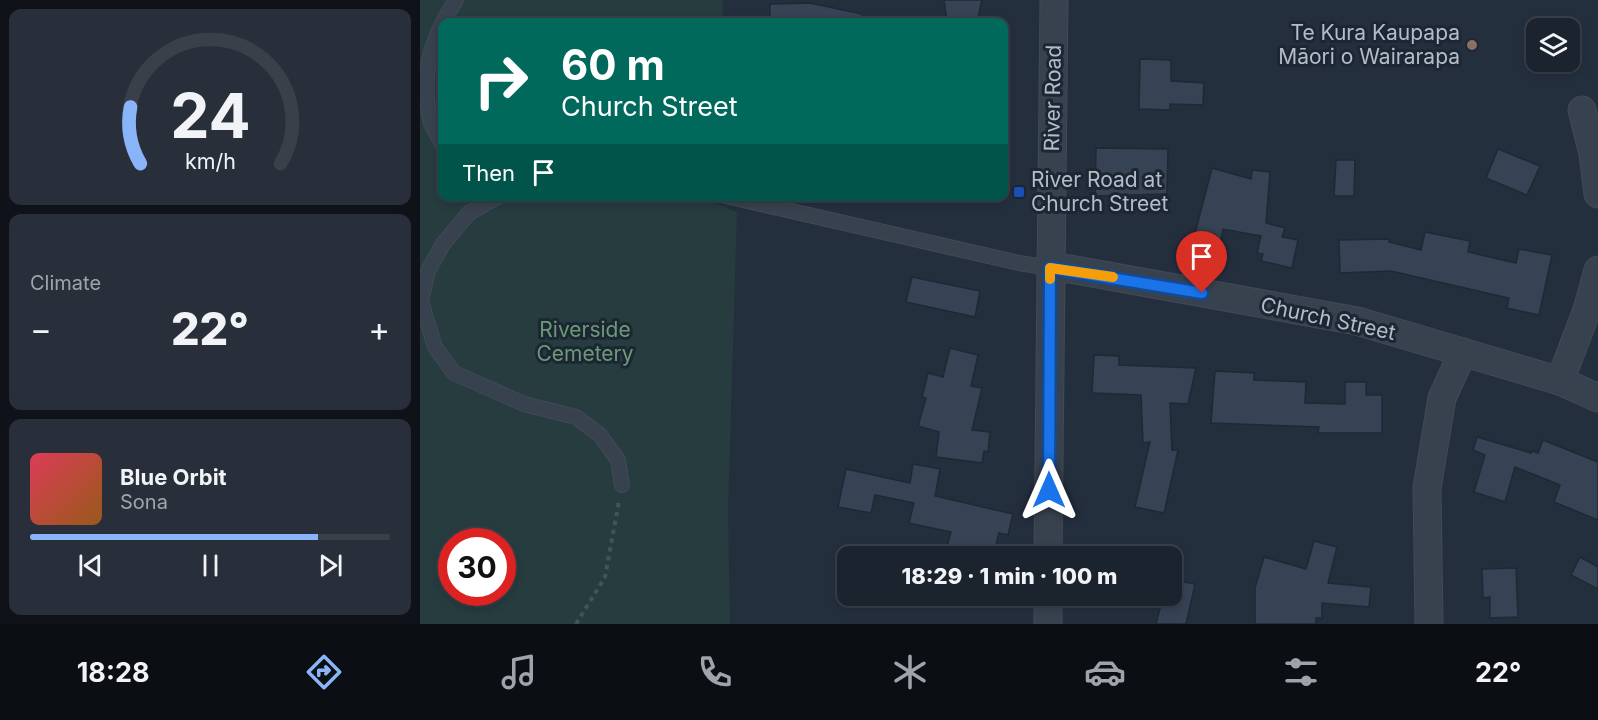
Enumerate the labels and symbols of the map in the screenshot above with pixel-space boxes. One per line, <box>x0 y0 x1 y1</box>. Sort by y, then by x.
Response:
place label: Te Kura Kaupapa Māori o Wairarapa <box>1278 20 1460 69</box>
marker: Te Kura Kaupapa Māori o Wairarapa <box>1465 38 1479 52</box>
street label: River Road <box>1039 44 1066 152</box>
place label: River Road at Church Street <box>1031 167 1168 216</box>
marker: River Road at Church Street <box>1012 185 1026 199</box>
pin <box>1176 231 1227 293</box>
street label: Church Street <box>1258 292 1398 345</box>
park label: Riverside Cemetery <box>536 317 634 366</box>
position arrow <box>1017 458 1081 522</box>
speed limit sign: 30 <box>438 528 516 606</box>

